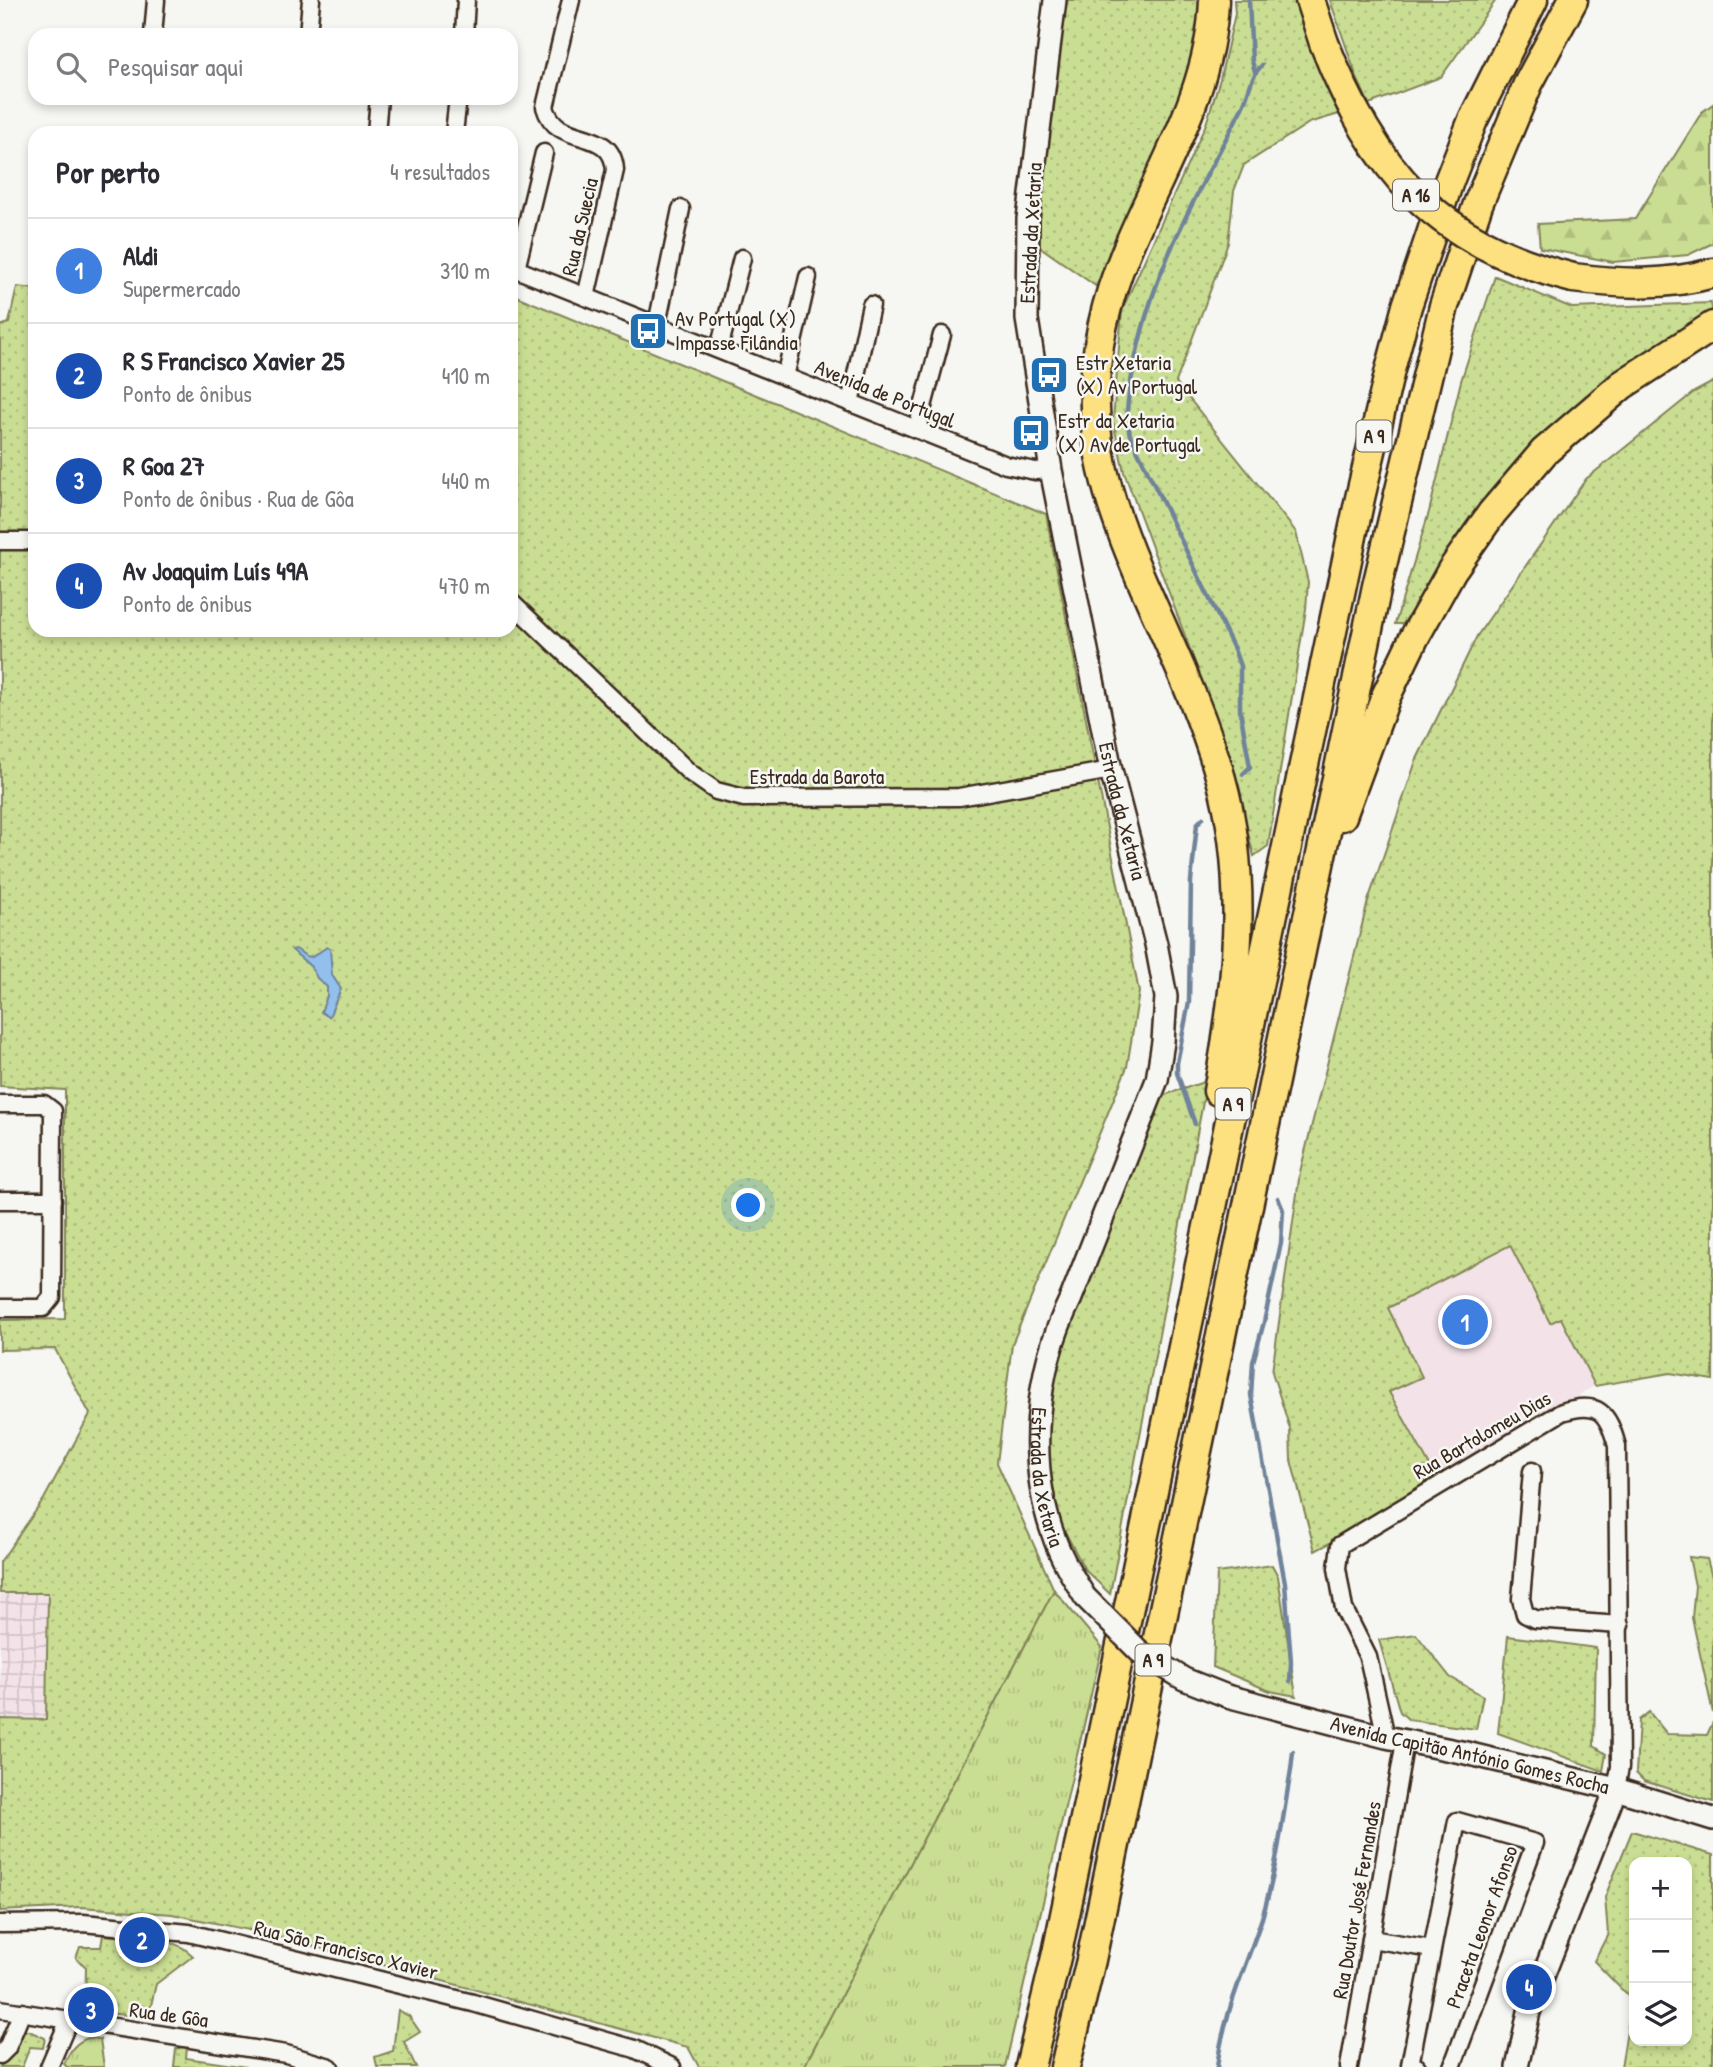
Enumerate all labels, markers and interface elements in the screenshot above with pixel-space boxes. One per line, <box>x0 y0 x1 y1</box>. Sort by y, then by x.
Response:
search box <box>28 28 518 105</box>
icon: search <box>52 48 90 86</box>
text: Pesquisar aqui <box>108 49 244 84</box>
text: Por perto <box>56 152 160 192</box>
text: 4 resultados <box>390 156 490 187</box>
street label: Estrada da Xetaria <box>1012 162 1049 304</box>
street label: Rua da Suecia <box>554 175 605 279</box>
road number: A 16 <box>1393 180 1439 210</box>
text: Aldi <box>123 238 159 273</box>
text: 1 <box>75 255 83 286</box>
text: 310 m <box>440 255 490 286</box>
text: Supermercado <box>123 273 240 304</box>
place label: Av Portugal (X) Impasse Filândia <box>675 304 798 357</box>
bus stop icon: Av Portugal (X) Impasse Filândia <box>627 310 669 352</box>
text: R S Francisco Xavier 25 <box>123 343 344 378</box>
place label: Estr Xetaria (X) Av Portugal <box>1076 348 1197 401</box>
street label: Avenida de Portugal <box>811 352 960 435</box>
bus stop icon: Estr Xetaria (X) Av Portugal <box>1028 354 1070 396</box>
text: 2 <box>74 360 84 391</box>
text: 410 m <box>442 360 490 391</box>
text: Ponto de ônibus <box>123 378 252 409</box>
place label: Estr da Xetaria (X) Av de Portugal <box>1058 406 1201 459</box>
bus stop icon: Estr da Xetaria (X) Av de Portugal <box>1010 412 1052 454</box>
road number: A 9 <box>1356 420 1392 452</box>
text: R Goa 27 <box>123 448 205 483</box>
text: 3 <box>74 465 84 496</box>
text: 440 m <box>442 465 490 496</box>
text: Ponto de ônibus · Rua de Gôa <box>123 483 354 514</box>
text: Av Joaquim Luís 49A <box>123 553 308 588</box>
text: 4 <box>75 570 83 601</box>
text: 470 m <box>439 570 490 601</box>
text: Ponto de ônibus <box>123 588 252 619</box>
street label: Estrada da Xetaria <box>1092 740 1154 883</box>
street label: Estrada da Barota <box>750 762 884 791</box>
road number: A 9 <box>1216 1088 1250 1120</box>
your location <box>731 1188 765 1222</box>
pin: 1 <box>1442 1296 1488 1348</box>
street label: Rua Bartolomeu Dias <box>1408 1383 1556 1486</box>
street label: Estrada da Xetaria <box>1024 1406 1071 1551</box>
road number: A 9 <box>1136 1644 1170 1676</box>
street label: Avenida Capitão António Gomes Rocha <box>1328 1708 1612 1801</box>
street label: Rua Doutor José Fernandes <box>1325 1799 1388 2001</box>
street label: Praceta Leonor Afonso <box>1439 1842 1524 2012</box>
map controls <box>1629 1857 1692 2046</box>
button: + <box>1629 1857 1692 1920</box>
street label: Rua São Francisco Xavier <box>251 1913 441 1986</box>
pin: 2 <box>119 1914 165 1966</box>
button: − <box>1629 1920 1692 1983</box>
pin: 4 <box>1506 1961 1552 2013</box>
button: layers <box>1629 1983 1692 2046</box>
pin: 3 <box>68 1984 114 2036</box>
street label: Rua de Gôa <box>128 1995 210 2034</box>

